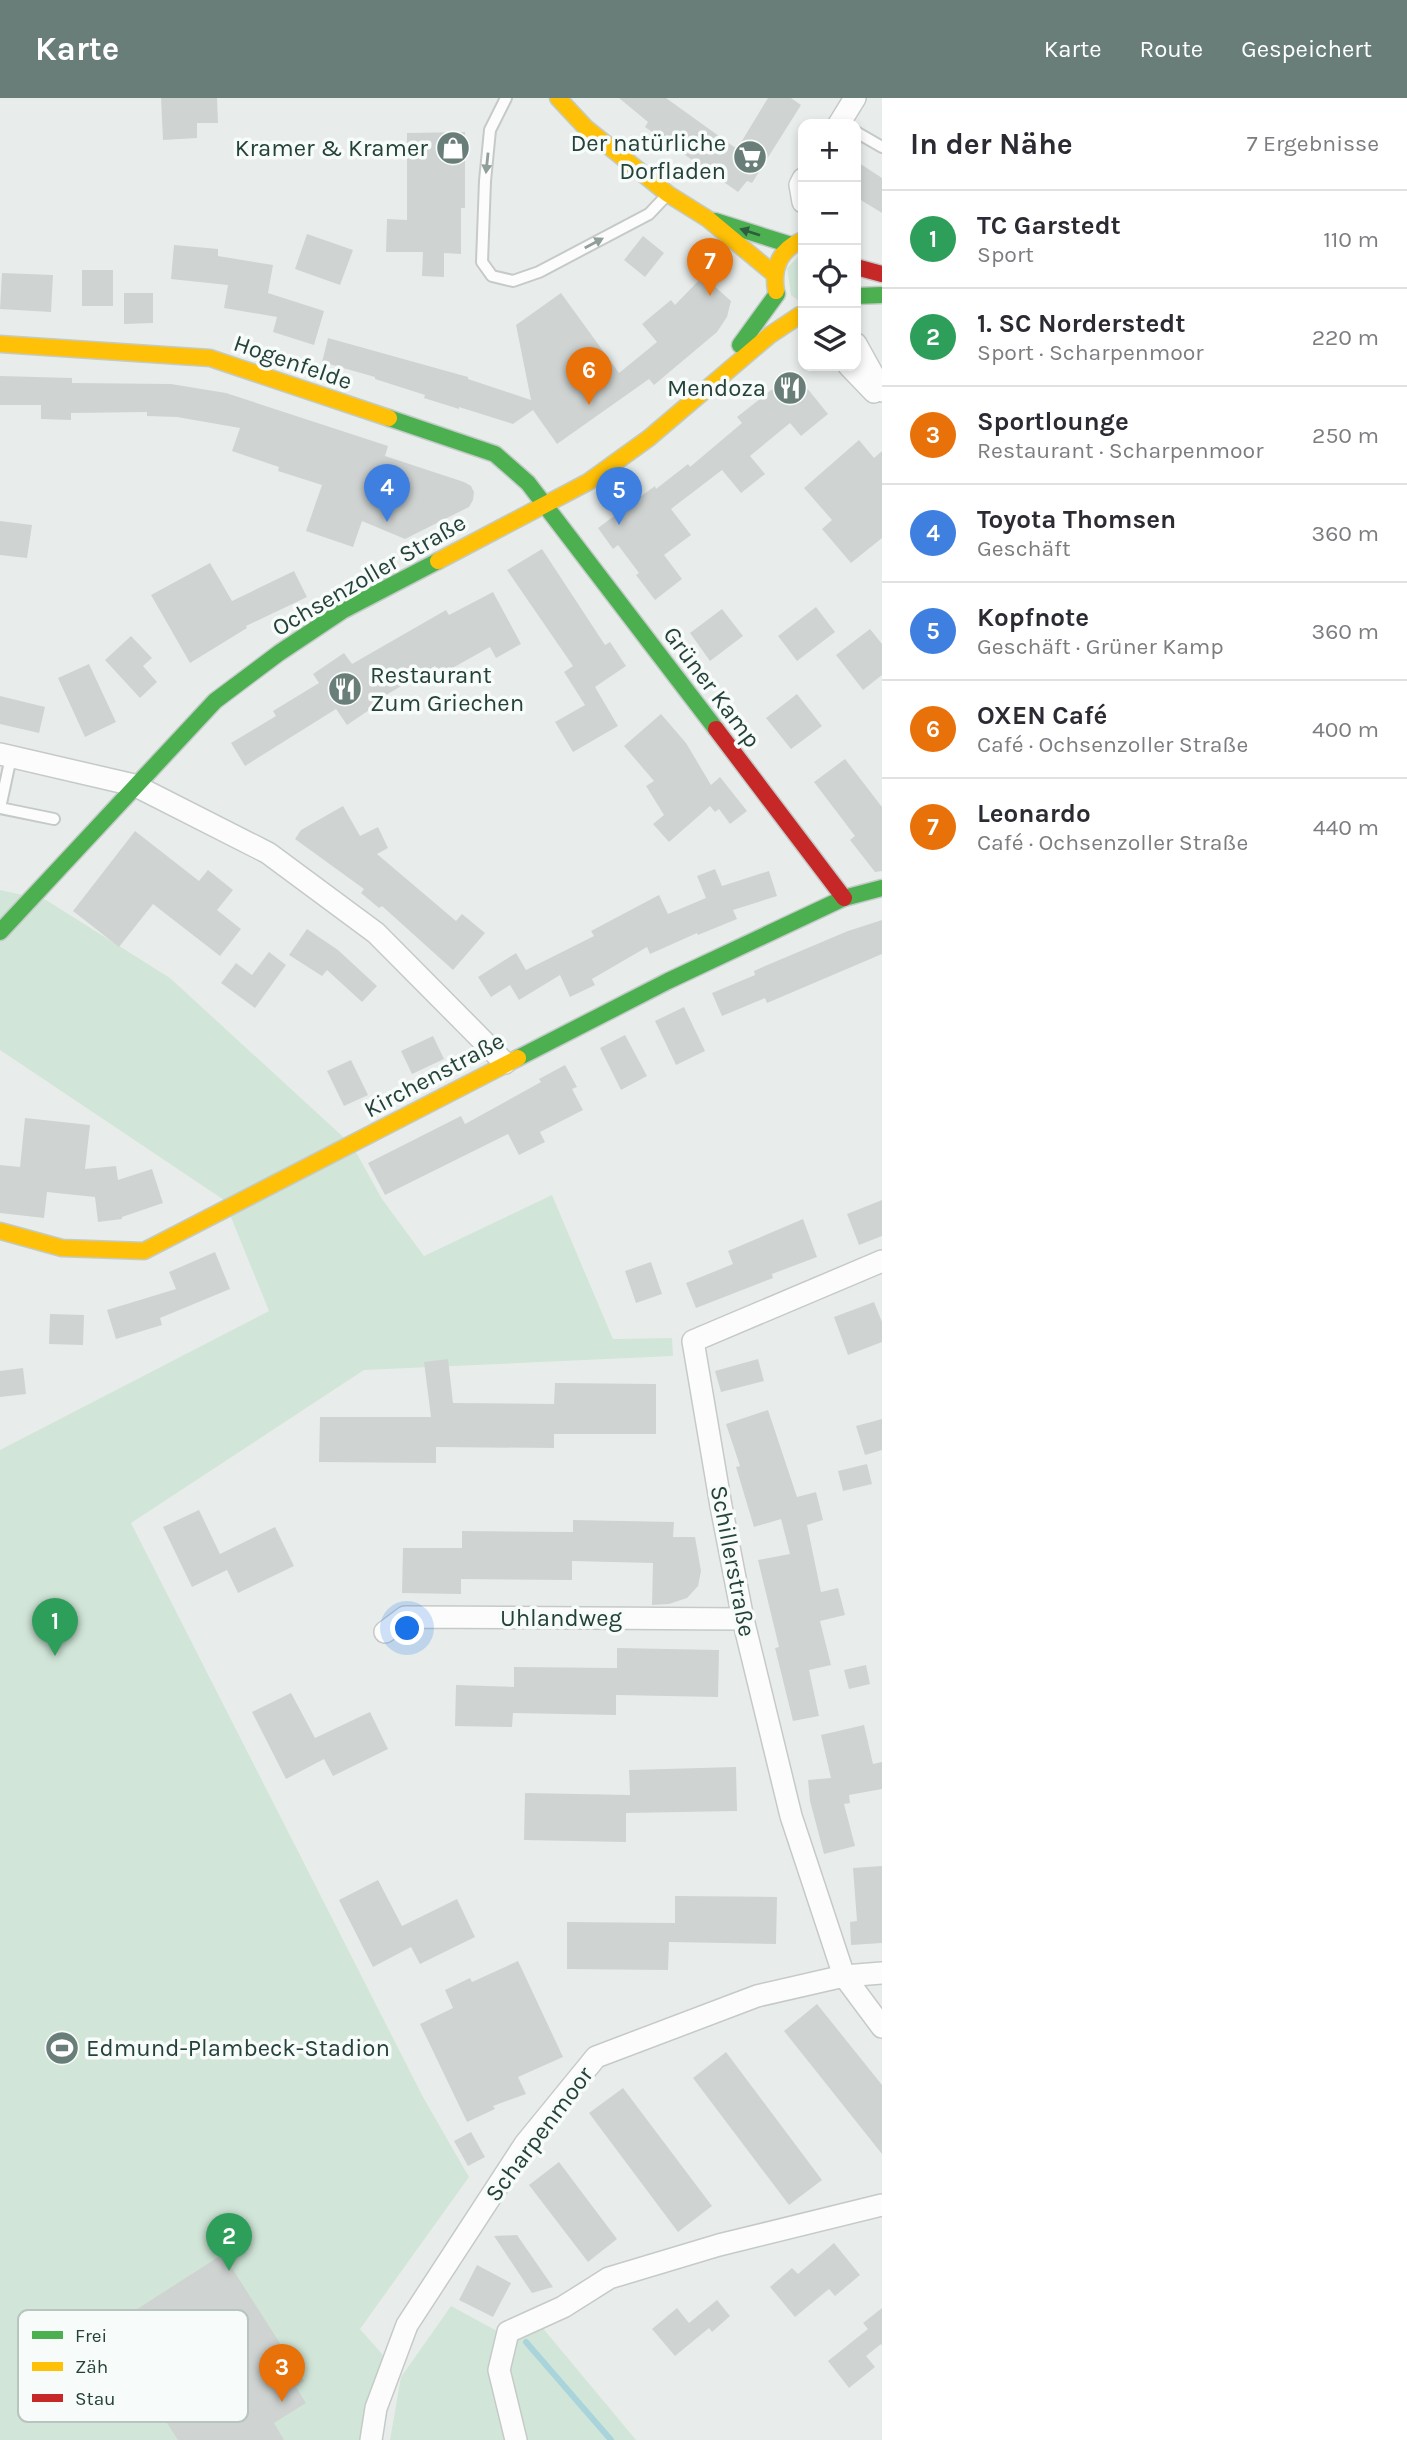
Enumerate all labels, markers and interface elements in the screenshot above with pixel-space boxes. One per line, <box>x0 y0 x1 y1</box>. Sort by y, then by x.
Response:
text: Karte <box>35 30 119 68</box>
text: Karte <box>1044 35 1102 63</box>
text: Route <box>1140 35 1203 63</box>
text: Gespeichert <box>1241 35 1372 63</box>
map controls <box>798 119 861 371</box>
button: + <box>798 119 861 182</box>
text: In der Nähe <box>910 126 1073 162</box>
shop icon: Kramer & Kramer <box>434 129 472 167</box>
place label: Der natürliche Dorfladen <box>570 129 726 185</box>
text: 7 Ergebnisse <box>1247 130 1379 157</box>
place label: Kramer & Kramer <box>235 134 428 162</box>
supermarket icon: Der natürliche Dorfladen <box>731 138 769 176</box>
one-way arrow <box>481 152 492 174</box>
button: − <box>798 182 861 245</box>
text: TC Garstedt <box>977 210 1121 241</box>
one-way arrow <box>739 226 760 237</box>
text: 1 <box>929 226 937 253</box>
text: 110 m <box>1323 226 1379 253</box>
one-way arrow <box>584 237 603 249</box>
pin: 7 <box>687 238 733 296</box>
text: Sport <box>977 241 1034 268</box>
button: locate <box>798 245 861 308</box>
button: layers <box>798 308 861 371</box>
text: 1. SC Norderstedt <box>977 308 1186 339</box>
text: 2 <box>926 324 940 351</box>
text: 220 m <box>1312 324 1379 351</box>
street label: Hogenfelde <box>230 329 356 395</box>
text: Sport · Scharpenmoor <box>977 339 1204 366</box>
pin: 6 <box>566 347 612 405</box>
restaurant icon: Mendoza <box>771 369 809 407</box>
place label: Mendoza <box>667 374 766 402</box>
text: Sportlounge <box>977 406 1129 437</box>
text: 3 <box>926 422 940 449</box>
text: 250 m <box>1312 422 1379 449</box>
text: Restaurant · Scharpenmoor <box>977 437 1264 464</box>
pin: 4 <box>364 464 410 522</box>
pin: 5 <box>596 467 642 525</box>
text: Toyota Thomsen <box>977 504 1176 535</box>
street label: Ochsenzoller Straße <box>267 508 471 642</box>
text: 4 <box>926 520 940 547</box>
text: 360 m <box>1312 520 1379 547</box>
text: Geschäft <box>977 535 1071 562</box>
text: Kopfnote <box>977 602 1089 633</box>
text: 5 <box>926 618 940 645</box>
text: 360 m <box>1312 618 1379 645</box>
street label: Grüner Kamp <box>657 621 767 753</box>
text: Geschäft · Grüner Kamp <box>977 633 1224 660</box>
place label: Restaurant Zum Griechen <box>370 661 524 717</box>
restaurant icon: Restaurant Zum Griechen <box>326 670 364 708</box>
text: OXEN Café <box>977 700 1107 731</box>
text: 6 <box>926 716 940 743</box>
text: 400 m <box>1312 716 1379 743</box>
text: Café · Ochsenzoller Straße <box>977 731 1248 758</box>
text: Leonardo <box>977 798 1091 829</box>
text: 7 <box>927 814 939 841</box>
text: 440 m <box>1313 814 1379 841</box>
text: Café · Ochsenzoller Straße <box>977 829 1248 856</box>
street label: Kirchenstraße <box>359 1026 509 1124</box>
street label: Schillerstraße <box>705 1483 761 1639</box>
pin: 1 <box>32 1598 78 1656</box>
street label: Uhlandweg <box>500 1604 622 1632</box>
your location <box>390 1611 424 1645</box>
sports icon: Edmund-Plambeck-Stadion <box>43 2029 81 2067</box>
place label: Edmund-Plambeck-Stadion <box>86 2034 390 2062</box>
street label: Scharpenmoor <box>479 2061 599 2207</box>
pin: 2 <box>206 2213 252 2271</box>
legend <box>18 2310 248 2422</box>
text: Frei <box>75 2325 107 2347</box>
pin: 3 <box>259 2344 305 2402</box>
text: Zäh <box>75 2356 108 2378</box>
text: Stau <box>75 2388 116 2410</box>

